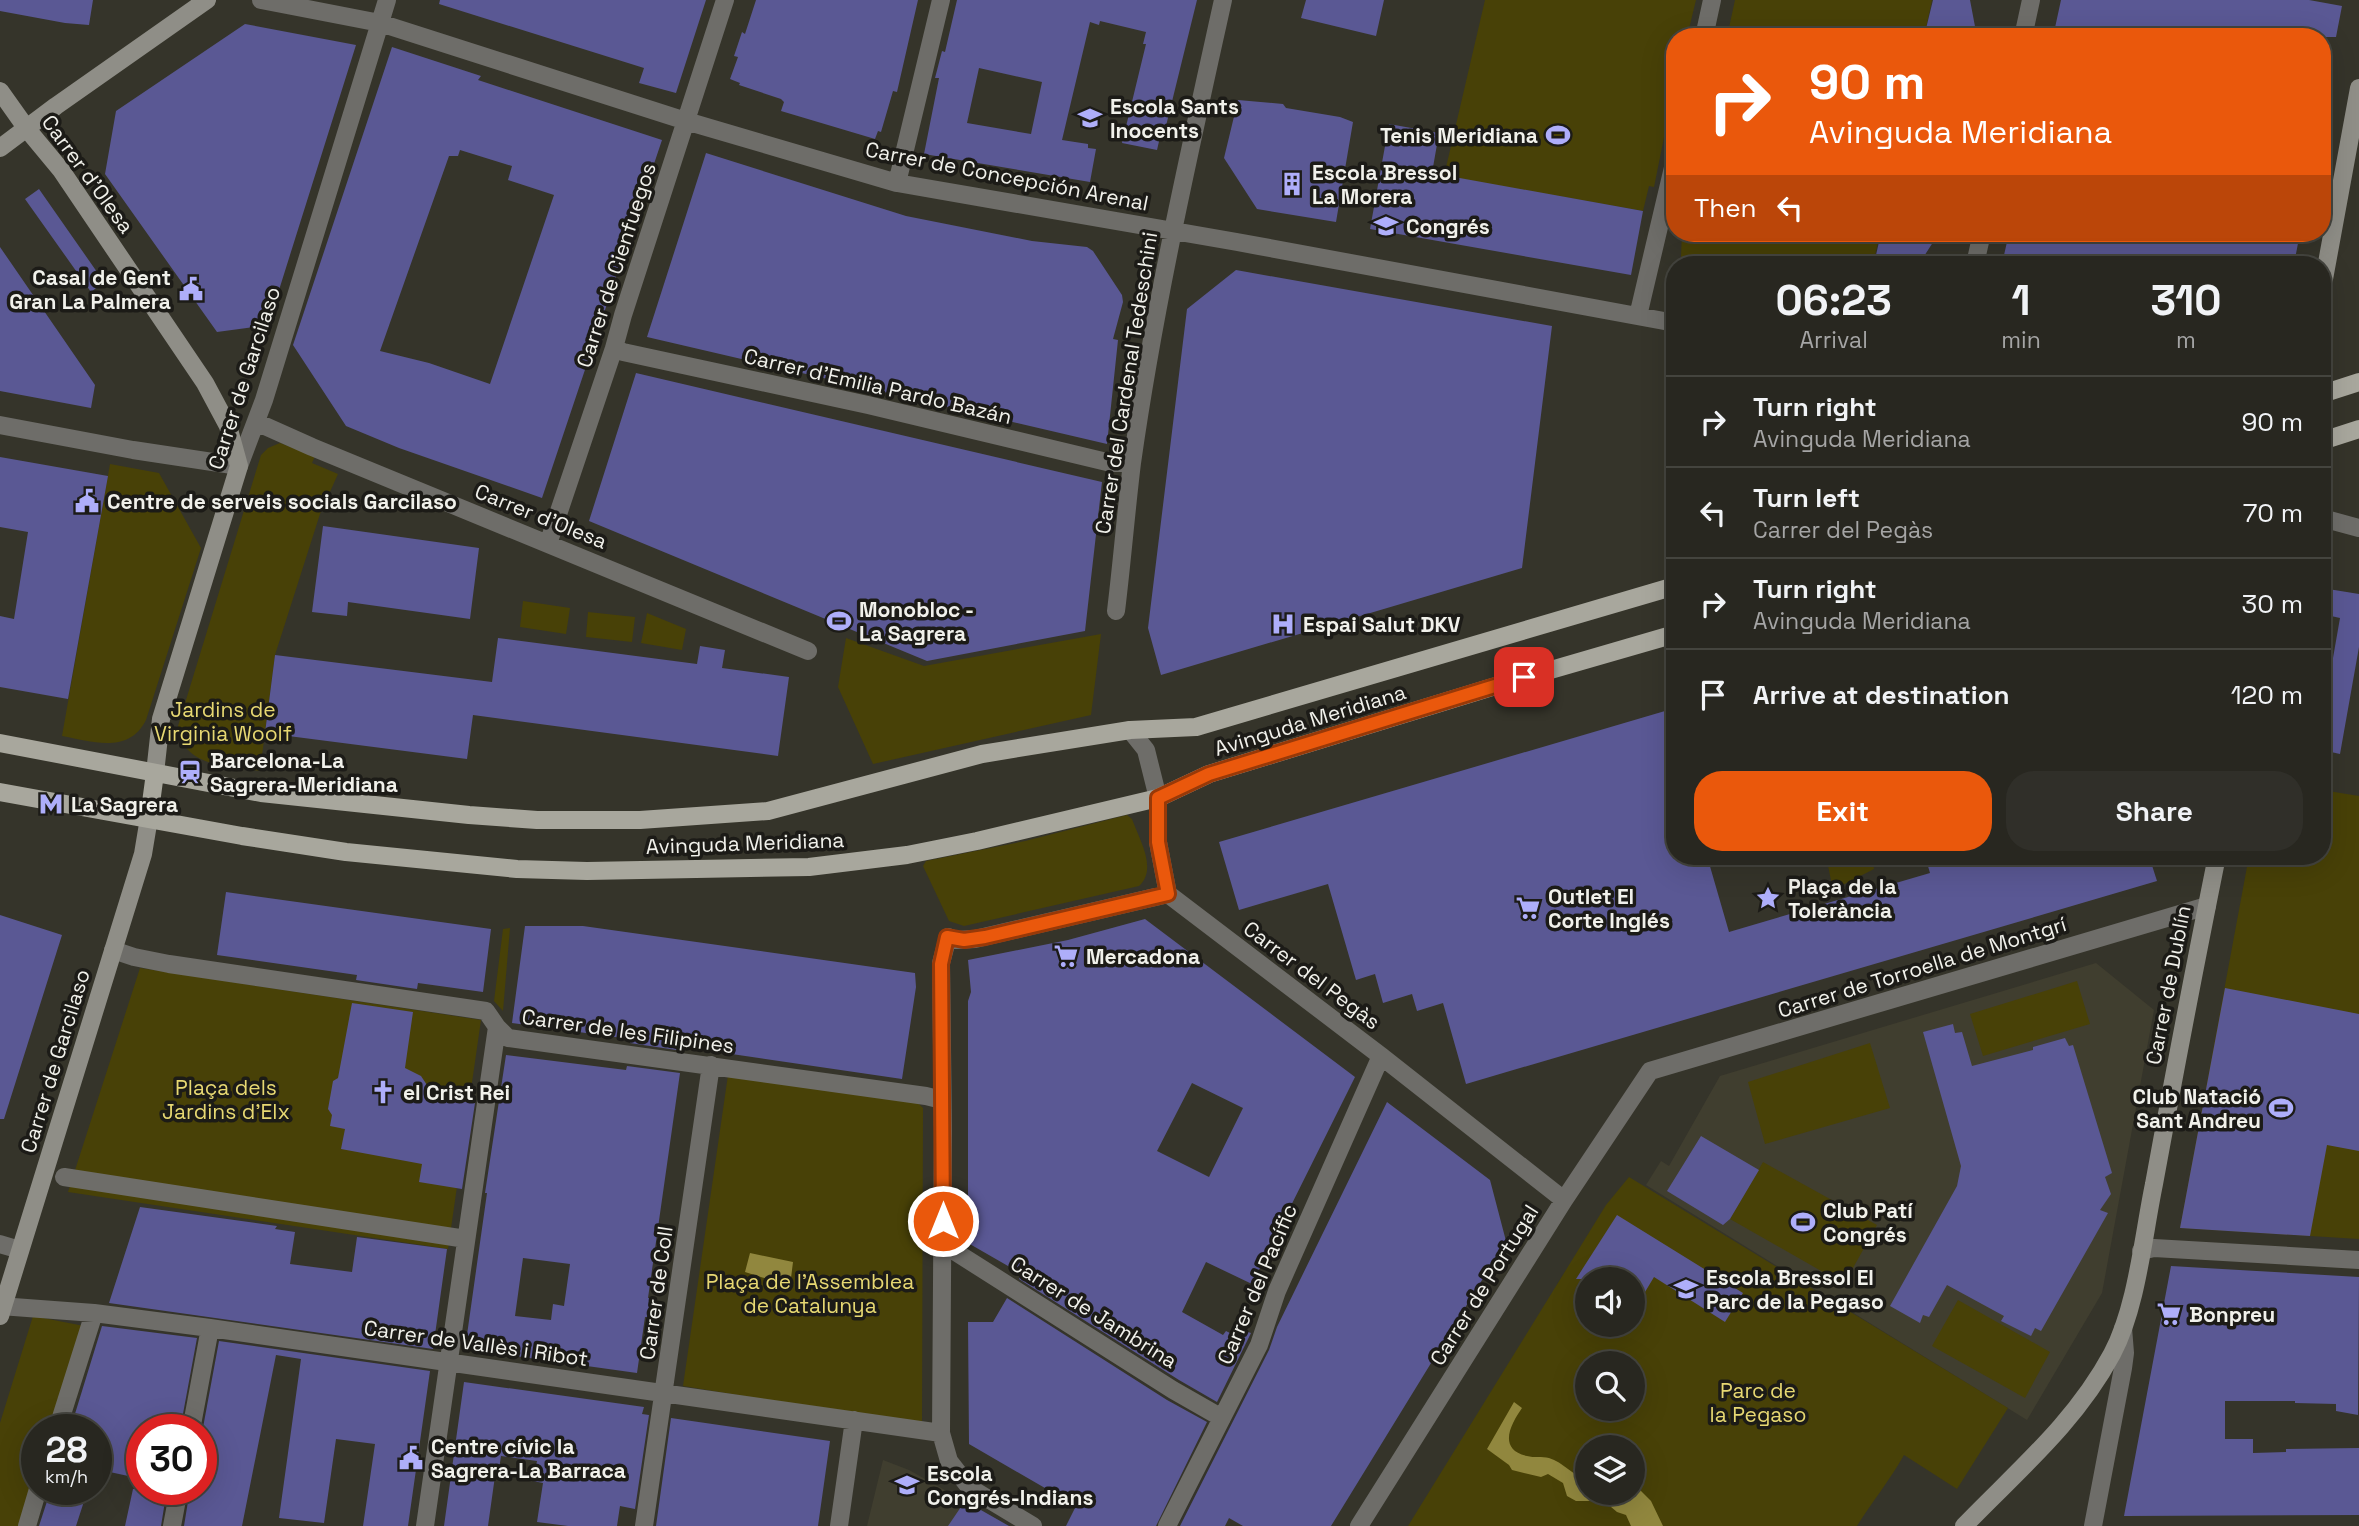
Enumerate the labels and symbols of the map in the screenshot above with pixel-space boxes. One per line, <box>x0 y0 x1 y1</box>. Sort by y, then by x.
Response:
place label: Escola Sants Inocents <box>1110 93 1239 144</box>
school or university icon: Escola Sants Inocents <box>1076 104 1104 132</box>
street label: Carrer d'Olesa <box>36 109 140 239</box>
sports icon: Tenis Meridiana <box>1544 121 1572 149</box>
place label: Tenis Meridiana <box>1380 122 1538 149</box>
street label: Carrer de Concepción Arenal <box>863 135 1151 217</box>
street label: Carrer de Cienfuegos <box>570 159 662 371</box>
place label: Escola Bressol La Morera <box>1312 159 1457 210</box>
building icon: Escola Bressol La Morera <box>1278 170 1306 198</box>
school or university icon: Congrés <box>1372 212 1400 240</box>
place label: Congrés <box>1406 213 1490 240</box>
street label: Carrer del Cardenal Tedeschini <box>1089 230 1163 536</box>
place label: Casal de Gent Gran La Palmera <box>9 264 171 315</box>
public building icon: Casal de Gent Gran La Palmera <box>177 275 205 303</box>
street label: Carrer de Garcilaso <box>202 283 286 473</box>
street label: Carrer d'Emilia Pardo Bazán <box>741 342 1015 430</box>
street label: Carrer d'Olesa <box>471 477 611 555</box>
public building icon: Centre de serveis socials Garcilaso <box>73 487 101 515</box>
place label: Centre de serveis socials Garcilaso <box>107 488 457 515</box>
place label: Monobloc - La Sagrera <box>859 596 974 647</box>
sports icon: Monobloc - La Sagrera <box>825 607 853 635</box>
hospital icon: Espai Salut DKV <box>1269 610 1297 638</box>
place label: Espai Salut DKV <box>1303 611 1461 638</box>
pin <box>1494 647 1554 707</box>
street label: Avinguda Meridiana <box>1211 678 1409 762</box>
park label: Jardins de Virginia Woolf <box>154 696 292 747</box>
place label: Barcelona-La Sagrera-Meridiana <box>210 747 398 798</box>
station icon: Barcelona-La Sagrera-Meridiana <box>176 758 204 786</box>
metro station icon: La Sagrera <box>37 790 65 818</box>
place label: La Sagrera <box>71 791 178 818</box>
street label: Avinguda Meridiana <box>645 826 845 860</box>
place label: Plaça de la Tolerància <box>1788 873 1897 924</box>
place label: Outlet El Corte Inglés <box>1548 883 1670 934</box>
place icon: Plaça de la Tolerància <box>1754 884 1782 912</box>
supermarket icon: Outlet El Corte Inglés <box>1514 894 1542 922</box>
street label: Carrer de Dublín <box>2139 903 2197 1067</box>
street label: Carrer de Torroella de Montgrí <box>1774 910 2070 1024</box>
street label: Carrer del Pegàs <box>1238 915 1386 1035</box>
supermarket icon: Mercadona <box>1052 942 1080 970</box>
place label: Mercadona <box>1086 943 1200 970</box>
street label: Carrer de Garcilaso <box>14 966 96 1156</box>
street label: Carrer de les Filipines <box>520 1003 736 1059</box>
park label: Plaça dels Jardins d'Elx <box>162 1074 290 1125</box>
church icon: el Crist Rei <box>369 1078 397 1106</box>
place label: el Crist Rei <box>403 1079 510 1106</box>
place label: Club Natació Sant Andreu <box>2133 1083 2261 1134</box>
sports icon: Club Natació Sant Andreu <box>2267 1094 2295 1122</box>
position arrow <box>906 1184 980 1258</box>
place label: Club Patí Congrés <box>1823 1197 1913 1248</box>
street label: Carrer del Pacífic <box>1211 1200 1303 1368</box>
street label: Carrer de Portugal <box>1424 1200 1544 1370</box>
sports icon: Club Patí Congrés <box>1789 1208 1817 1236</box>
street label: Carrer de Coll <box>633 1224 679 1362</box>
street label: Carrer de Jambrina <box>1006 1250 1182 1374</box>
place label: Escola Bressol El Parc de la Pegaso <box>1706 1264 1884 1315</box>
park label: Plaça de l'Assemblea de Catalunya <box>706 1268 914 1319</box>
school or university icon: Escola Bressol El Parc de la Pegaso <box>1672 1275 1700 1303</box>
supermarket icon: Bonpreu <box>2155 1300 2183 1328</box>
place label: Bonpreu <box>2189 1301 2275 1328</box>
street label: Carrer de Vallès i Ribot <box>362 1314 590 1372</box>
park label: Parc de la Pegaso <box>1710 1377 1806 1428</box>
speed limit sign: 30 <box>126 1414 217 1505</box>
place label: Centre cívic la Sagrera-La Barraca <box>431 1433 626 1484</box>
public building icon: Centre cívic la Sagrera-La Barraca <box>397 1444 425 1472</box>
place label: Escola Congrés-Indians <box>927 1460 1093 1511</box>
school or university icon: Escola Congrés-Indians <box>893 1471 921 1499</box>

